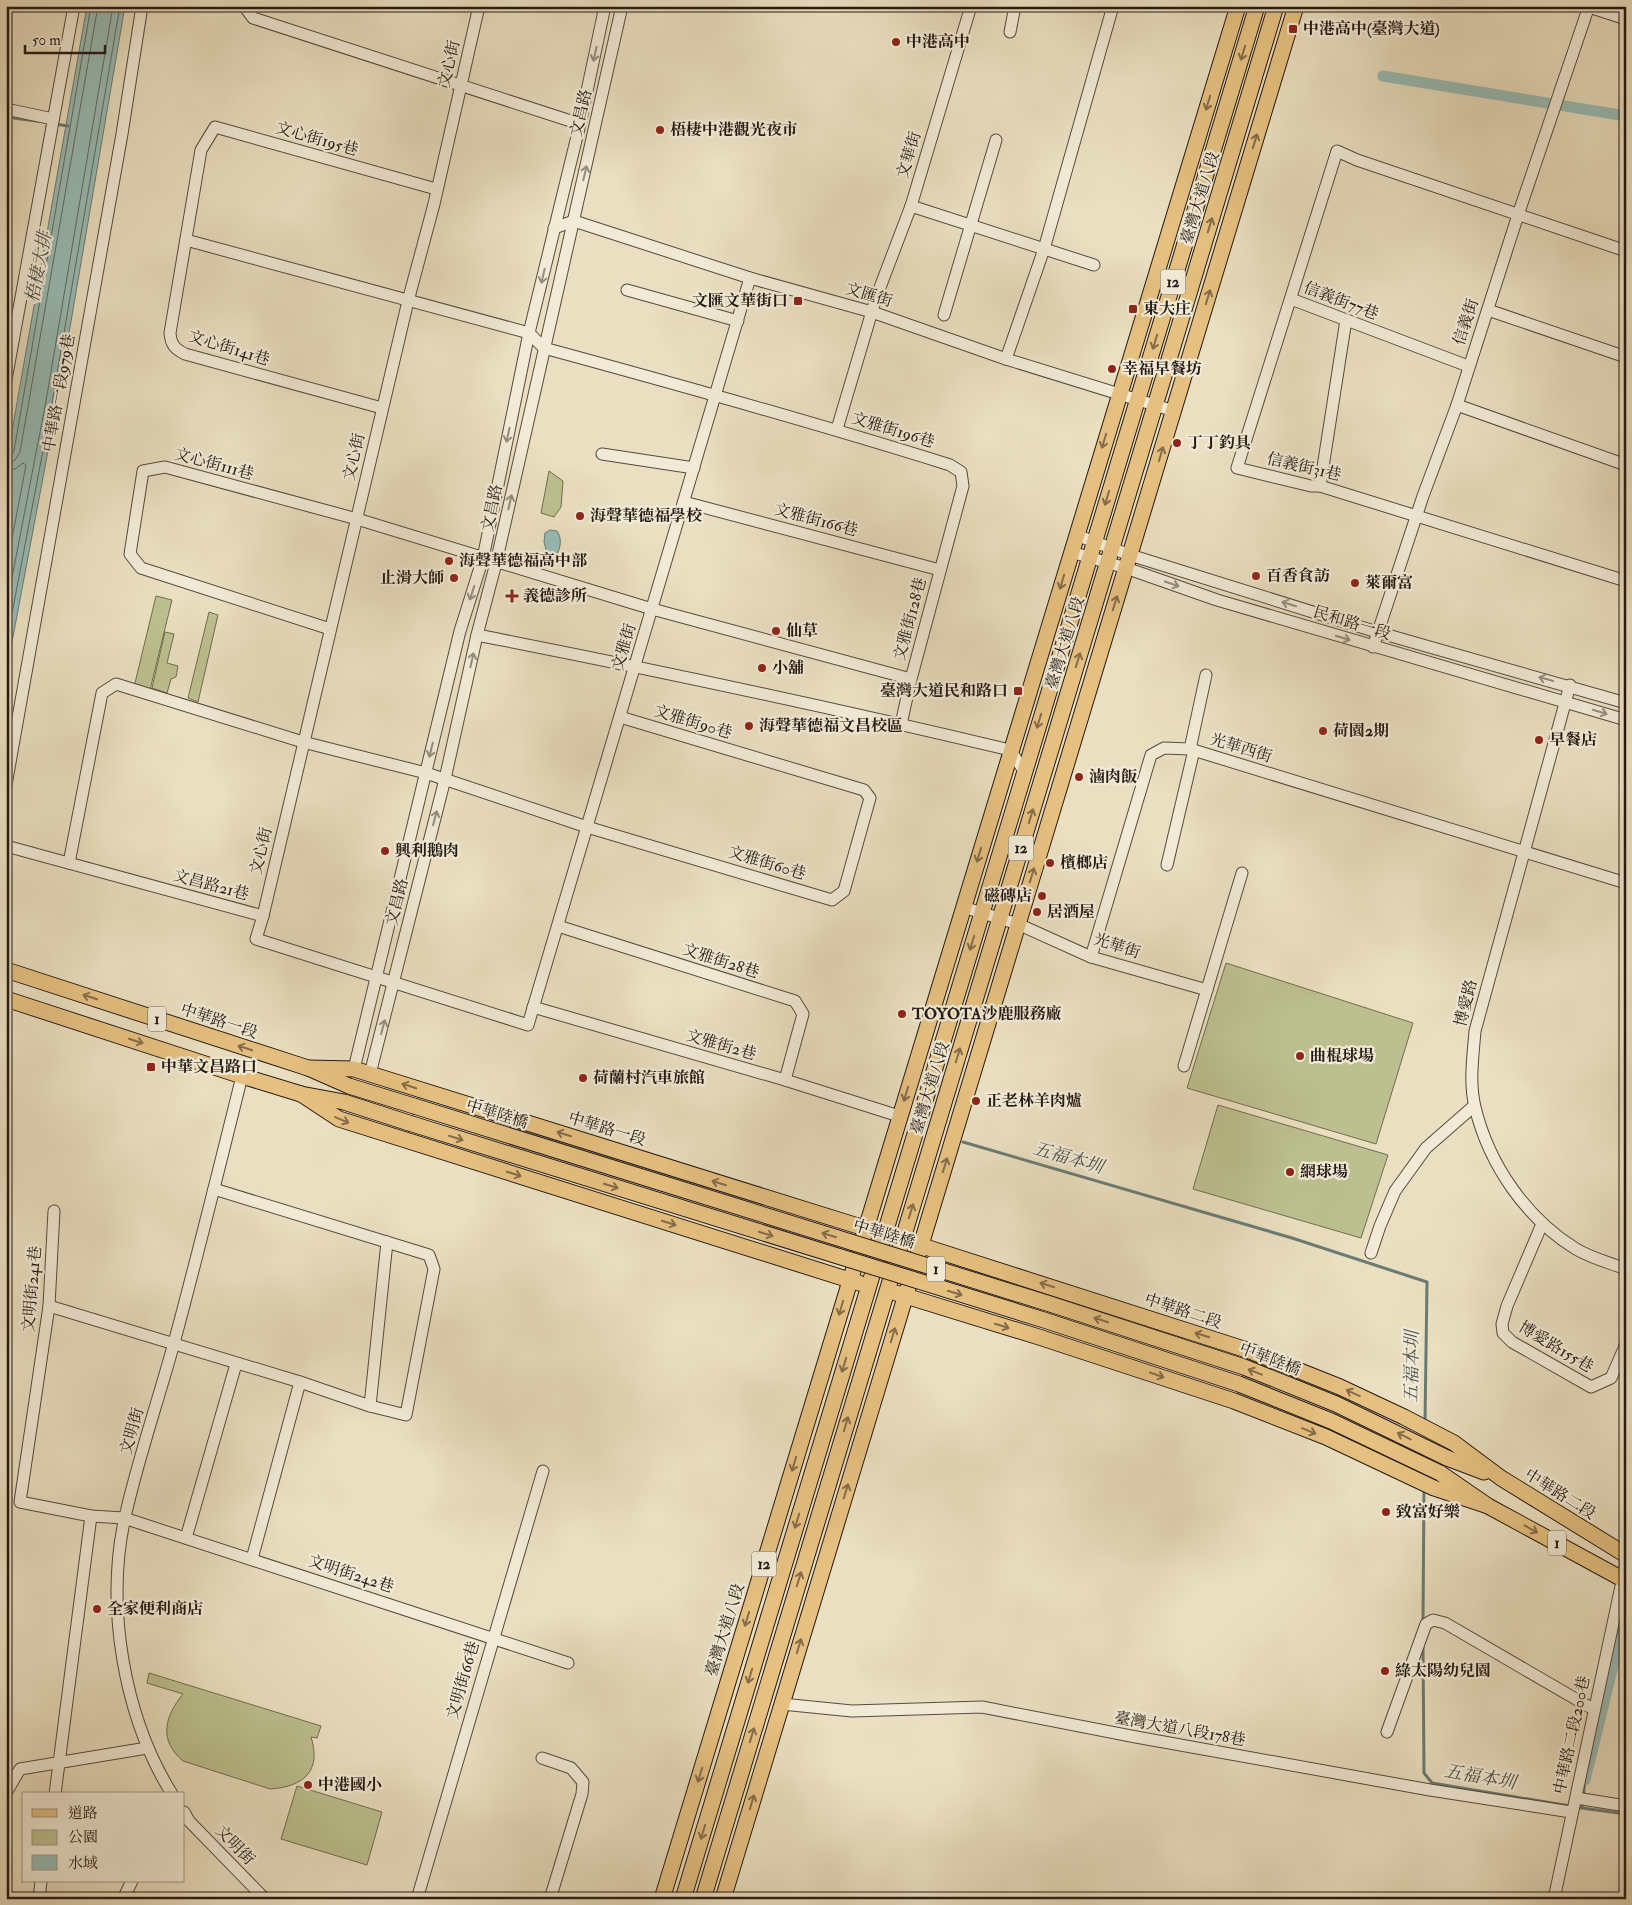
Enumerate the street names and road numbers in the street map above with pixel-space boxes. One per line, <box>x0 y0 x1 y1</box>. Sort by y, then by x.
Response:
street label: 文心街 <box>434 38 464 90</box>
street label: 文昌路 <box>566 87 596 139</box>
street label: 文心街195巷 <box>273 118 361 160</box>
street label: 文華街 <box>892 129 926 181</box>
street label: 臺灣大道八段 <box>1176 149 1224 247</box>
road number: 12 <box>1160 270 1186 294</box>
street label: 文匯街 <box>843 278 895 312</box>
street label: 信義街77巷 <box>1301 278 1381 324</box>
street label: 信義街 <box>1449 296 1483 348</box>
street label: 文心街141巷 <box>186 326 272 370</box>
street label: 中華路一段979巷 <box>39 332 79 454</box>
street label: 文雅街196巷 <box>849 408 937 452</box>
street label: 文心街 <box>339 431 369 483</box>
street label: 文心街111巷 <box>172 444 256 484</box>
street label: 信義街31巷 <box>1265 449 1343 485</box>
street label: 文昌路 <box>477 482 507 534</box>
street label: 文雅街166巷 <box>772 499 860 541</box>
street label: 文雅街128巷 <box>889 575 931 663</box>
street label: 臺灣大道八段 <box>1041 594 1089 692</box>
street label: 民和路一段 <box>1311 602 1393 644</box>
street label: 文雅街 <box>607 621 641 673</box>
street label: 文雅街90巷 <box>652 701 734 743</box>
street label: 光華西街 <box>1207 729 1275 767</box>
street label: 文心街 <box>246 825 276 877</box>
road number: 12 <box>1008 836 1034 860</box>
street label: 文雅街60巷 <box>726 842 808 884</box>
street label: 文昌路21巷 <box>171 865 251 905</box>
street label: 文昌路 <box>381 876 413 928</box>
street label: 光華街 <box>1091 929 1143 963</box>
street label: 文雅街28巷 <box>680 939 762 983</box>
street label: 博愛路 <box>1450 977 1482 1029</box>
street label: 中華路一段 <box>178 999 260 1043</box>
road number: 1 <box>148 1006 166 1032</box>
street label: 文雅街2巷 <box>684 1025 758 1065</box>
street label: 臺灣大道八段 <box>906 1039 954 1137</box>
street label: 中華陸橋 <box>463 1095 531 1133</box>
street label: 中華路一段 <box>566 1108 648 1150</box>
street label: 中華陸橋 <box>850 1215 918 1253</box>
street label: 文明街241巷 <box>18 1245 46 1333</box>
road number: 1 <box>927 1256 945 1282</box>
street label: 中華路二段 <box>1142 1289 1224 1333</box>
street label: 博愛路155巷 <box>1515 1317 1597 1377</box>
street label: 中華陸橋 <box>1237 1338 1303 1380</box>
street label: 文明街 <box>116 1405 148 1457</box>
street label: 中華路二段 <box>1521 1464 1599 1524</box>
road number: 1 <box>1548 1530 1566 1556</box>
street label: 文明街242巷 <box>306 1551 396 1597</box>
road number: 12 <box>752 1552 776 1576</box>
street label: 臺灣大道八段 <box>701 1581 749 1679</box>
street label: 文明街66巷 <box>442 1639 484 1721</box>
street label: 中華路二段200巷 <box>1550 1674 1594 1796</box>
street label: 臺灣大道八段178巷 <box>1113 1708 1247 1750</box>
street label: 文明街 <box>211 1821 259 1869</box>

